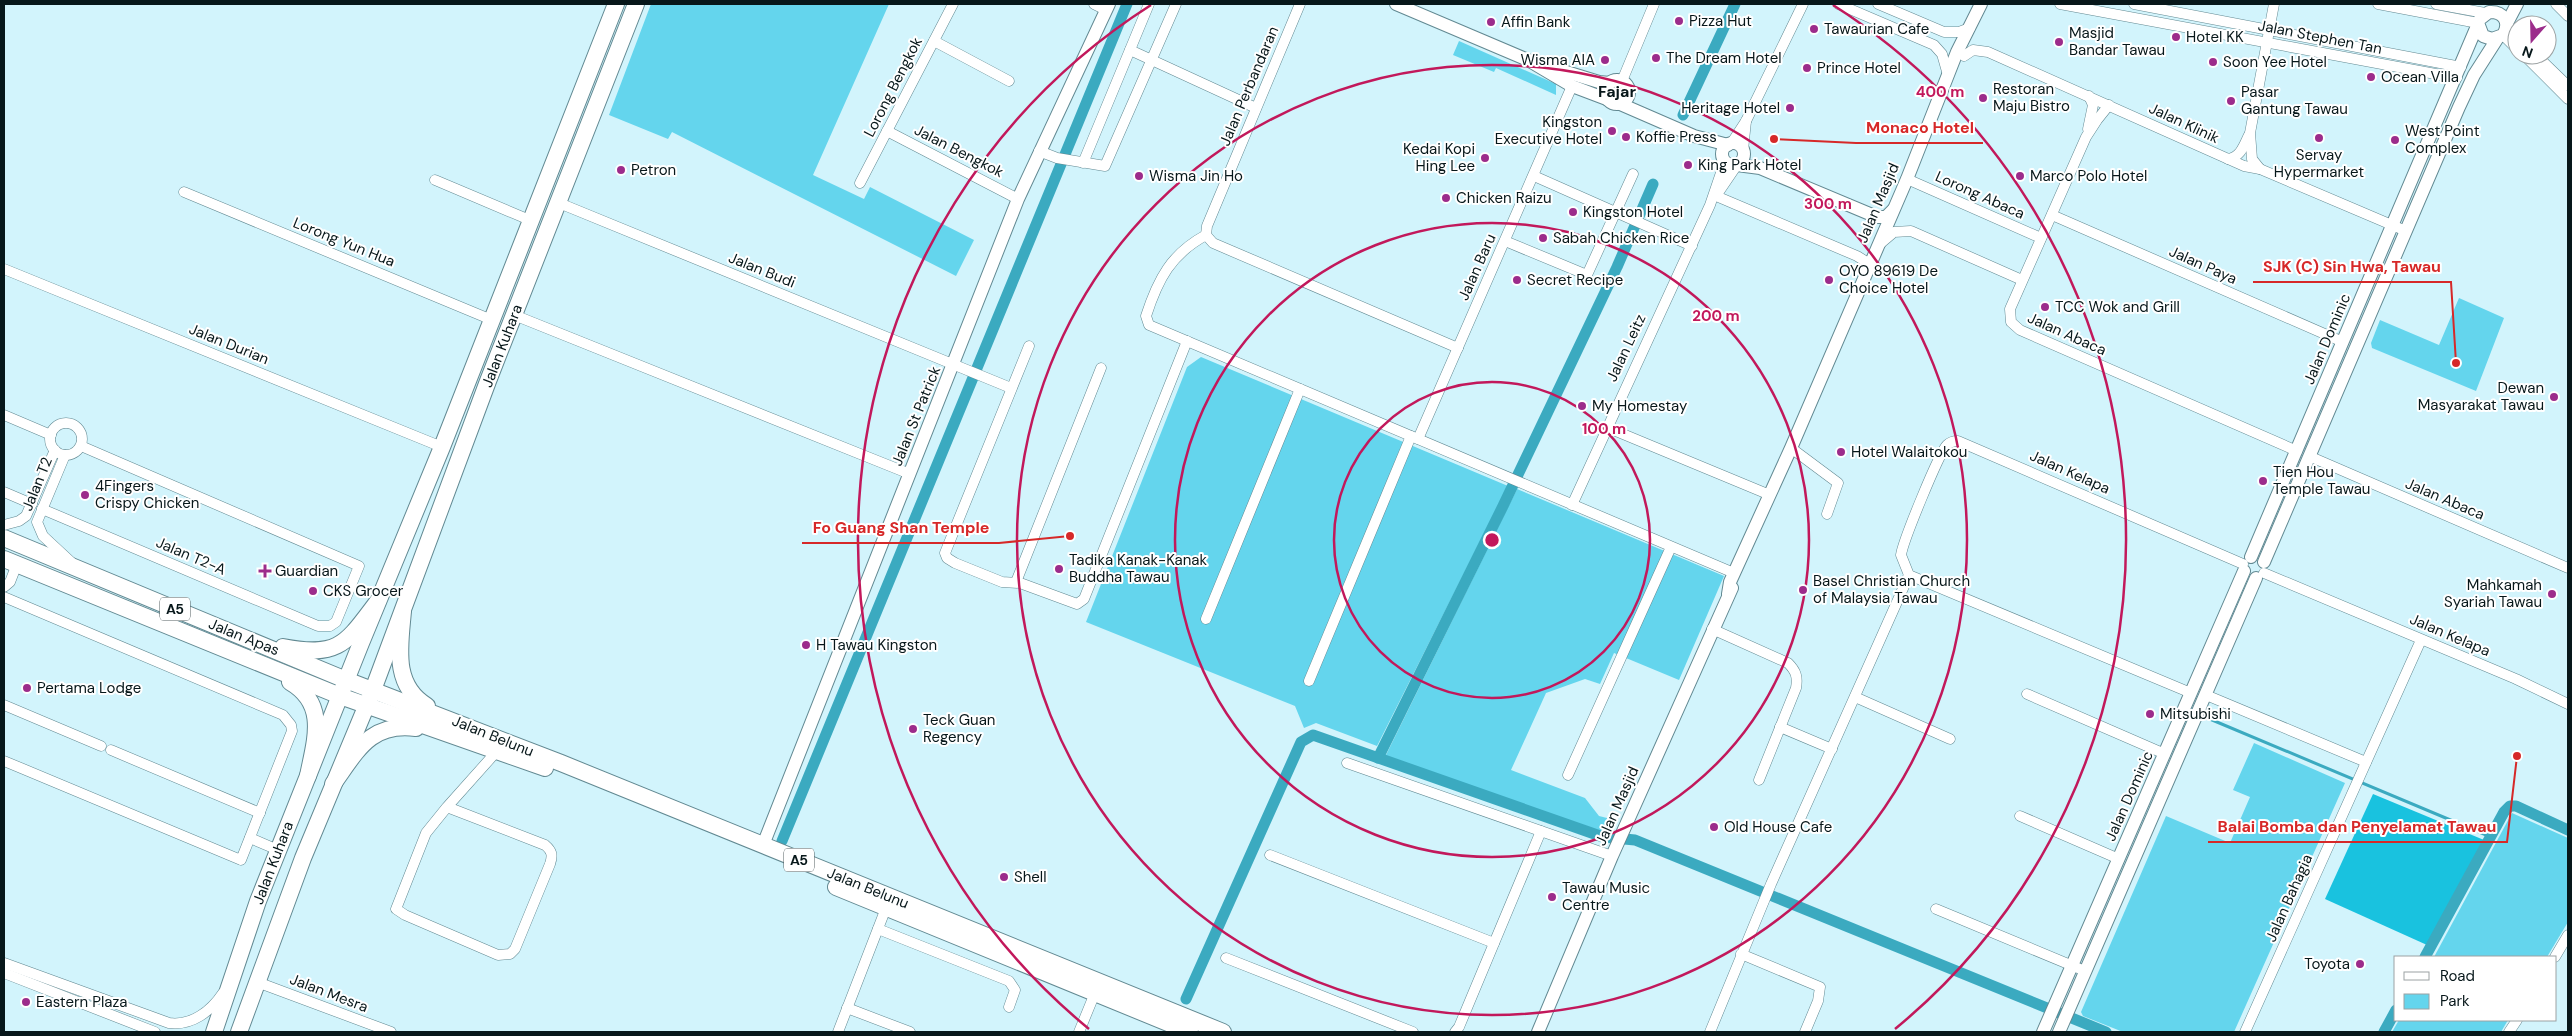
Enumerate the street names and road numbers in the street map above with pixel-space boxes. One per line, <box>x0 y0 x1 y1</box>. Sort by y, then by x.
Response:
street label: Jalan Stephen Tan <box>2256 15 2384 59</box>
street label: Jalan Perbandaran <box>1215 23 1283 149</box>
street label: Lorong Bengkok <box>859 33 927 140</box>
street label: Jalan Klinik <box>2146 98 2223 148</box>
street label: Jalan Bengkok <box>911 120 1007 182</box>
street label: Jalan Masjid <box>1852 160 1904 246</box>
street label: Lorong Abaca <box>1932 166 2028 224</box>
street label: Lorong Yun Hua <box>290 212 398 272</box>
street label: Jalan Baru <box>1453 230 1501 304</box>
street label: Jalan Paya <box>2166 241 2240 289</box>
street label: Jalan Budi <box>726 248 798 292</box>
street label: Jalan Dominic <box>2299 291 2355 387</box>
street label: Jalan Kuhara <box>477 302 527 390</box>
street label: Jalan Abaca <box>2025 308 2109 360</box>
street label: Jalan Leitz <box>1602 311 1650 385</box>
street label: Jalan Durian <box>186 319 272 369</box>
street label: Jalan St Patrick <box>887 363 945 469</box>
street label: Jalan Kelapa <box>2027 445 2113 499</box>
street label: Jalan T2 <box>17 454 57 514</box>
street label: Jalan Abaca <box>2402 473 2488 525</box>
street label: Jalan T2-A <box>153 532 229 580</box>
road number: A5 <box>160 598 190 620</box>
street label: Jalan Kelapa <box>2407 609 2493 661</box>
street label: Jalan Apas <box>206 614 282 660</box>
street label: Jalan Belunu <box>449 711 537 761</box>
street label: Jalan Dominic <box>2100 748 2158 844</box>
street label: Jalan Masjid <box>1591 763 1643 849</box>
street label: Jalan Kuhara <box>248 819 298 907</box>
road number: A5 <box>784 848 814 872</box>
street label: Jalan Bahagia <box>2261 851 2317 945</box>
street label: Jalan Belunu <box>824 863 912 913</box>
street label: Jalan Mesra <box>287 969 371 1017</box>

